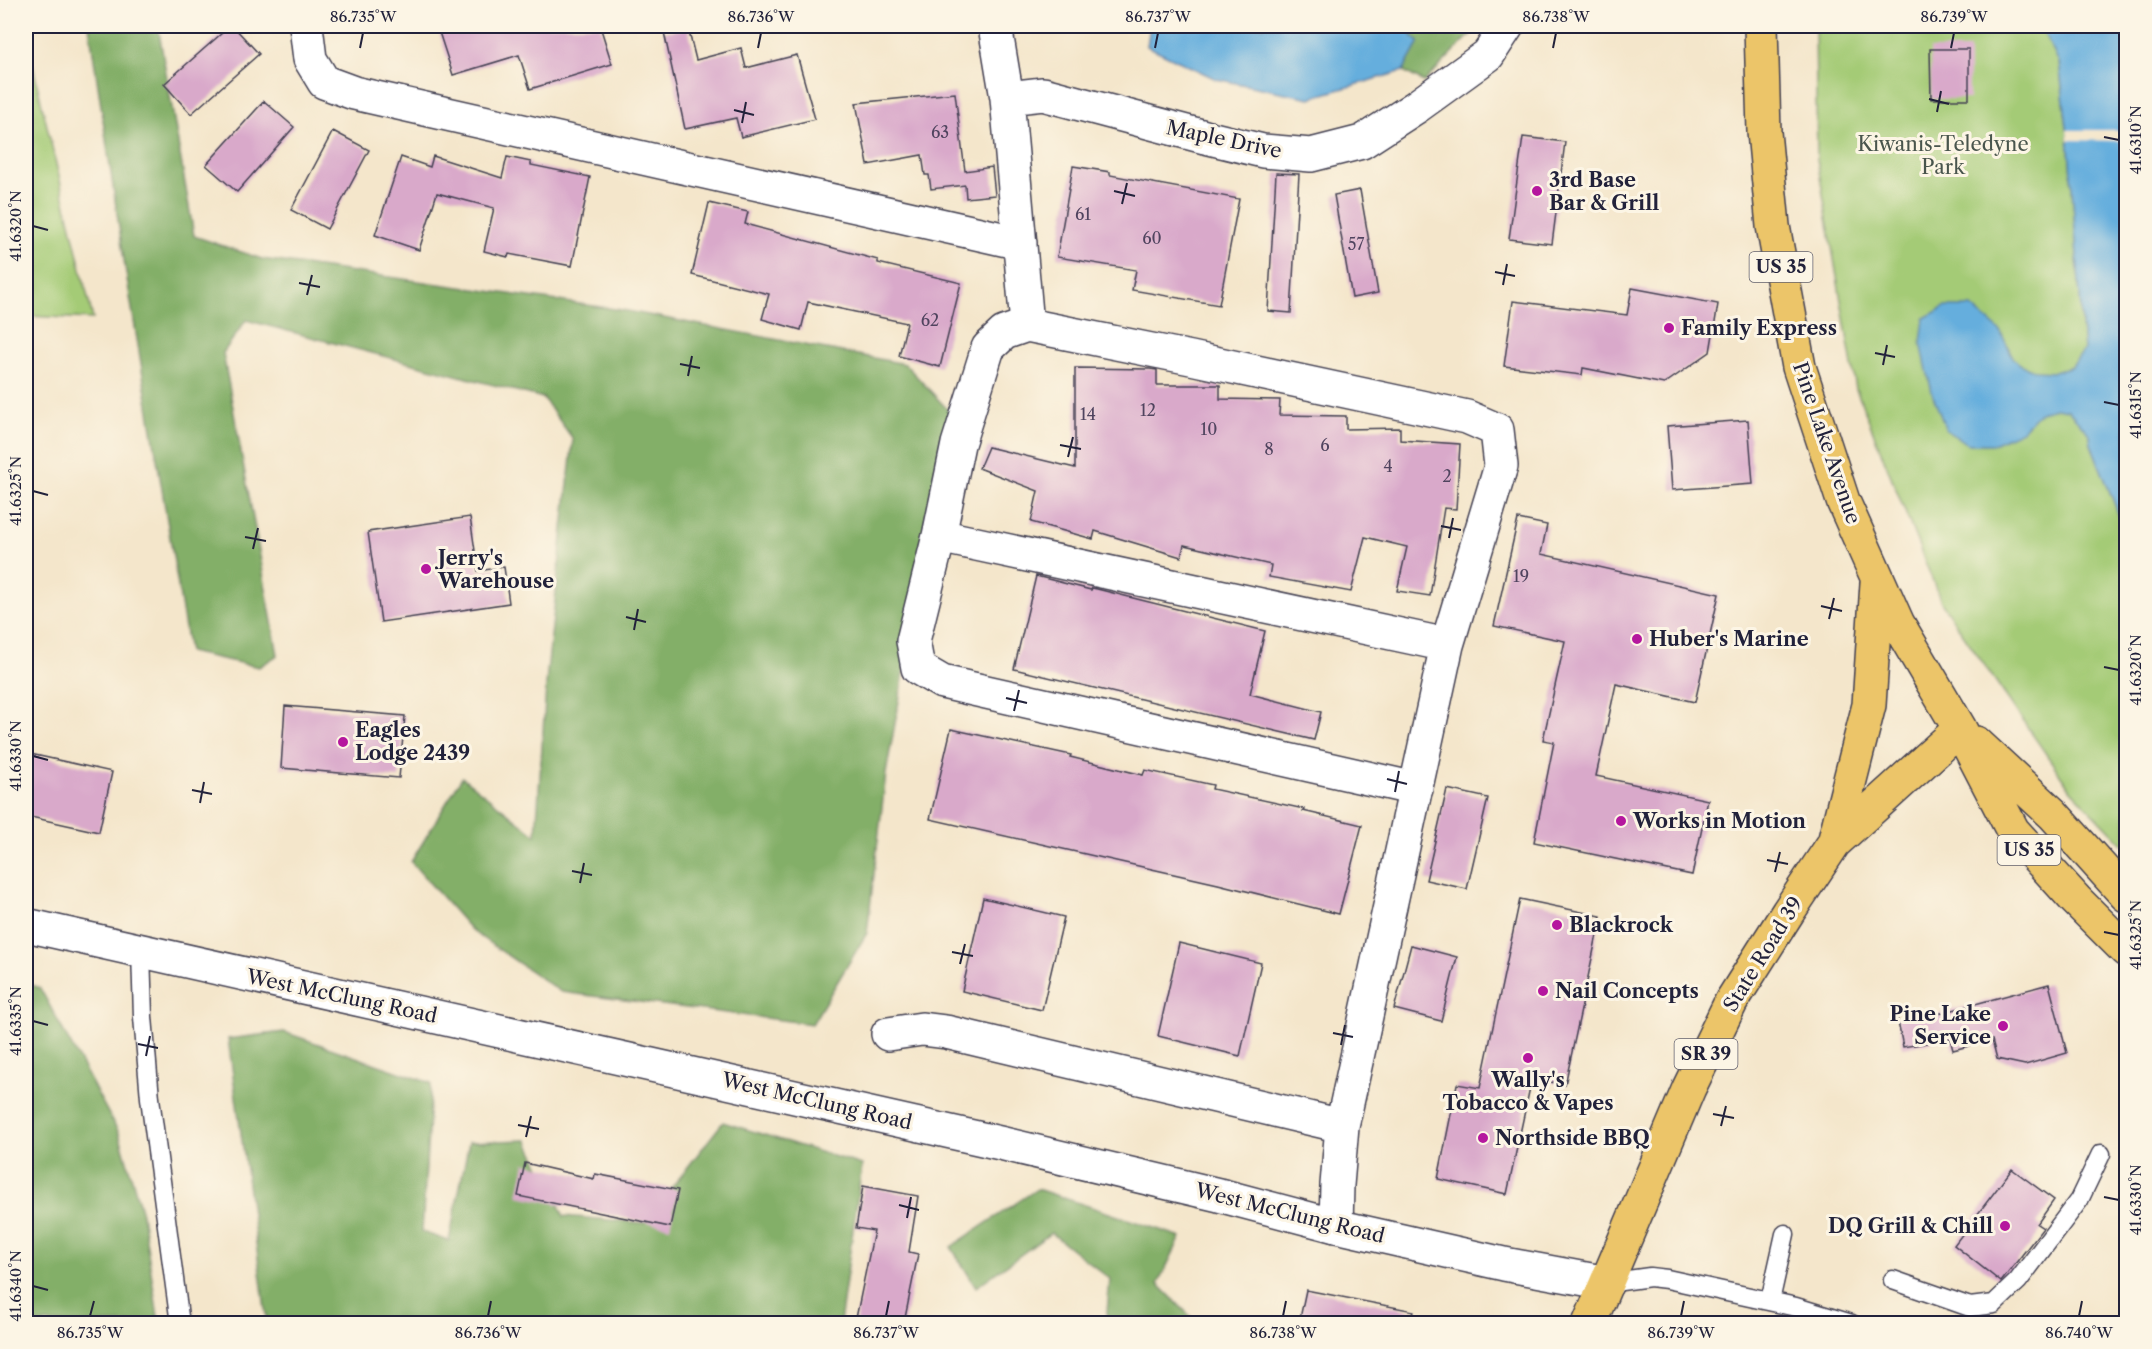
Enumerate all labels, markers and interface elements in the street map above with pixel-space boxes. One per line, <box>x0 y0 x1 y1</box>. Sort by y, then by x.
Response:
text: 86.735°W <box>330 7 397 26</box>
text: 86.736°W <box>728 7 795 26</box>
text: 86.737°W <box>1125 7 1192 26</box>
text: 86.738°W <box>1522 7 1590 26</box>
text: 86.739°W <box>1920 7 1988 26</box>
text: 41.6310°N <box>2126 105 2145 175</box>
street label: Maple Drive <box>1164 115 1284 163</box>
house number: 63 <box>931 122 949 142</box>
park label: Kiwanis-Teledyne Park <box>1857 132 2029 179</box>
place label: 3rd Base Bar & Grill <box>1549 168 1659 215</box>
marker: 3rd Base Bar & Grill <box>1530 184 1544 198</box>
text: 41.6320°N <box>6 190 25 262</box>
house number: 61 <box>1075 204 1091 224</box>
house number: 60 <box>1142 228 1162 248</box>
house number: 57 <box>1348 234 1364 254</box>
road number: US 35 <box>1750 252 1812 282</box>
house number: 62 <box>921 310 939 330</box>
place label: Family Express <box>1681 316 1837 340</box>
marker: Family Express <box>1662 321 1676 335</box>
street label: Pine Lake Avenue <box>1788 359 1866 527</box>
text: 41.6315°N <box>2126 371 2145 439</box>
house number: 12 <box>1140 400 1156 420</box>
house number: 14 <box>1080 404 1096 424</box>
house number: 10 <box>1201 419 1217 439</box>
house number: 6 <box>1320 435 1330 455</box>
house number: 8 <box>1264 439 1274 459</box>
text: 41.6325°N <box>6 456 25 526</box>
house number: 4 <box>1383 456 1393 476</box>
house number: 2 <box>1442 466 1452 486</box>
place label: Jerry's Warehouse <box>434 546 554 593</box>
marker: Jerry's Warehouse <box>419 562 433 576</box>
house number: 19 <box>1513 566 1529 586</box>
place label: Huber's Marine <box>1649 627 1809 651</box>
marker: Huber's Marine <box>1630 632 1644 646</box>
text: 41.6320°N <box>2126 634 2145 706</box>
place label: Eagles Lodge 2439 <box>355 718 470 765</box>
text: 41.6330°N <box>6 720 25 792</box>
marker: Eagles Lodge 2439 <box>336 735 350 749</box>
place label: Works in Motion <box>1632 809 1806 833</box>
marker: Works in Motion <box>1614 814 1628 828</box>
road number: US 35 <box>1998 835 2060 865</box>
street label: State Road 39 <box>1718 892 1808 1016</box>
text: 41.6325°N <box>2126 900 2145 970</box>
place label: Blackrock <box>1569 913 1674 937</box>
marker: Blackrock <box>1550 918 1564 932</box>
street label: West McClung Road <box>244 964 439 1028</box>
place label: Nail Concepts <box>1555 979 1699 1003</box>
marker: Nail Concepts <box>1536 984 1550 998</box>
text: 41.6335°N <box>6 986 25 1056</box>
place label: Pine Lake Service <box>1889 1002 1991 1049</box>
marker: Pine Lake Service <box>1996 1019 2010 1033</box>
road number: SR 39 <box>1674 1039 1738 1069</box>
marker: Wally's Tobacco & Vapes <box>1521 1051 1535 1065</box>
street label: West McClung Road <box>719 1067 914 1135</box>
place label: Wally's Tobacco & Vapes <box>1442 1068 1614 1115</box>
place label: Northside BBQ <box>1495 1126 1650 1150</box>
marker: Northside BBQ <box>1476 1131 1490 1145</box>
text: 41.6330°N <box>2126 1164 2145 1236</box>
street label: West McClung Road <box>1192 1178 1387 1248</box>
place label: DQ Grill & Chill <box>1828 1214 1993 1238</box>
marker: DQ Grill & Chill <box>1998 1219 2012 1233</box>
text: 41.6340°N <box>6 1250 25 1322</box>
text: 86.735°W <box>57 1323 124 1342</box>
text: 86.736°W <box>455 1323 522 1342</box>
text: 86.737°W <box>853 1323 920 1342</box>
text: 86.738°W <box>1249 1323 1317 1342</box>
text: 86.739°W <box>1647 1323 1715 1342</box>
text: 86.740°W <box>2045 1323 2114 1342</box>

